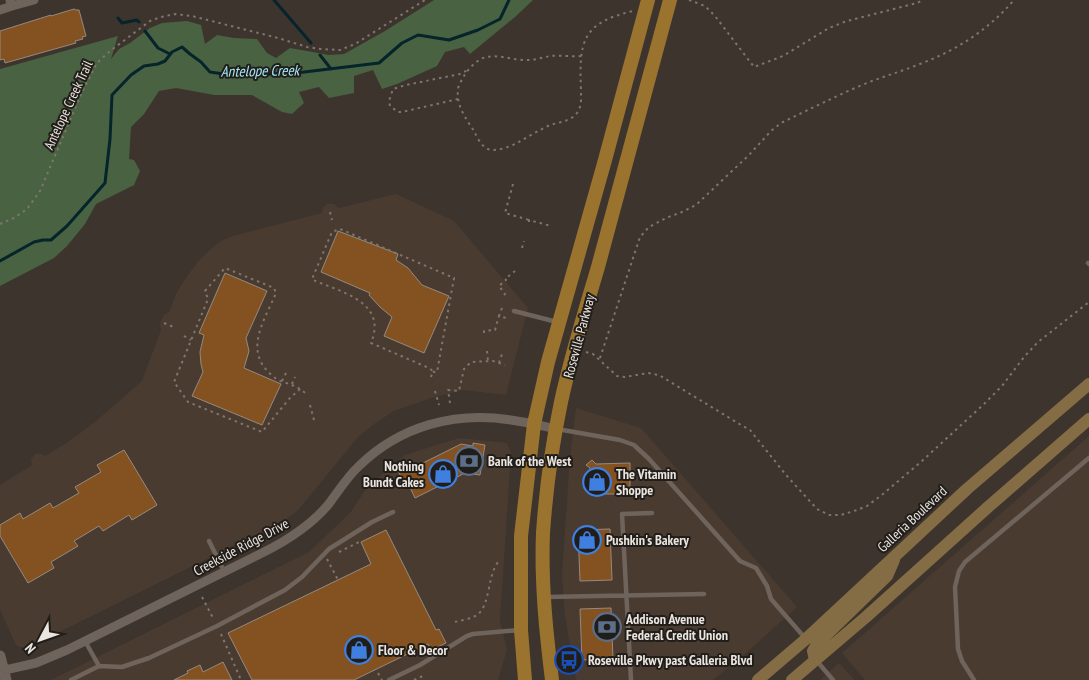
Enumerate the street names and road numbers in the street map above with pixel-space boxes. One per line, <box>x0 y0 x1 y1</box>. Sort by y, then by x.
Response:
street label: Antelope Creek Trail <box>39 57 97 153</box>
street label: Roseville Parkway <box>559 291 599 380</box>
street label: Galleria Boulevard <box>873 482 951 556</box>
street label: Creekside Ridge Drive <box>190 514 292 580</box>

